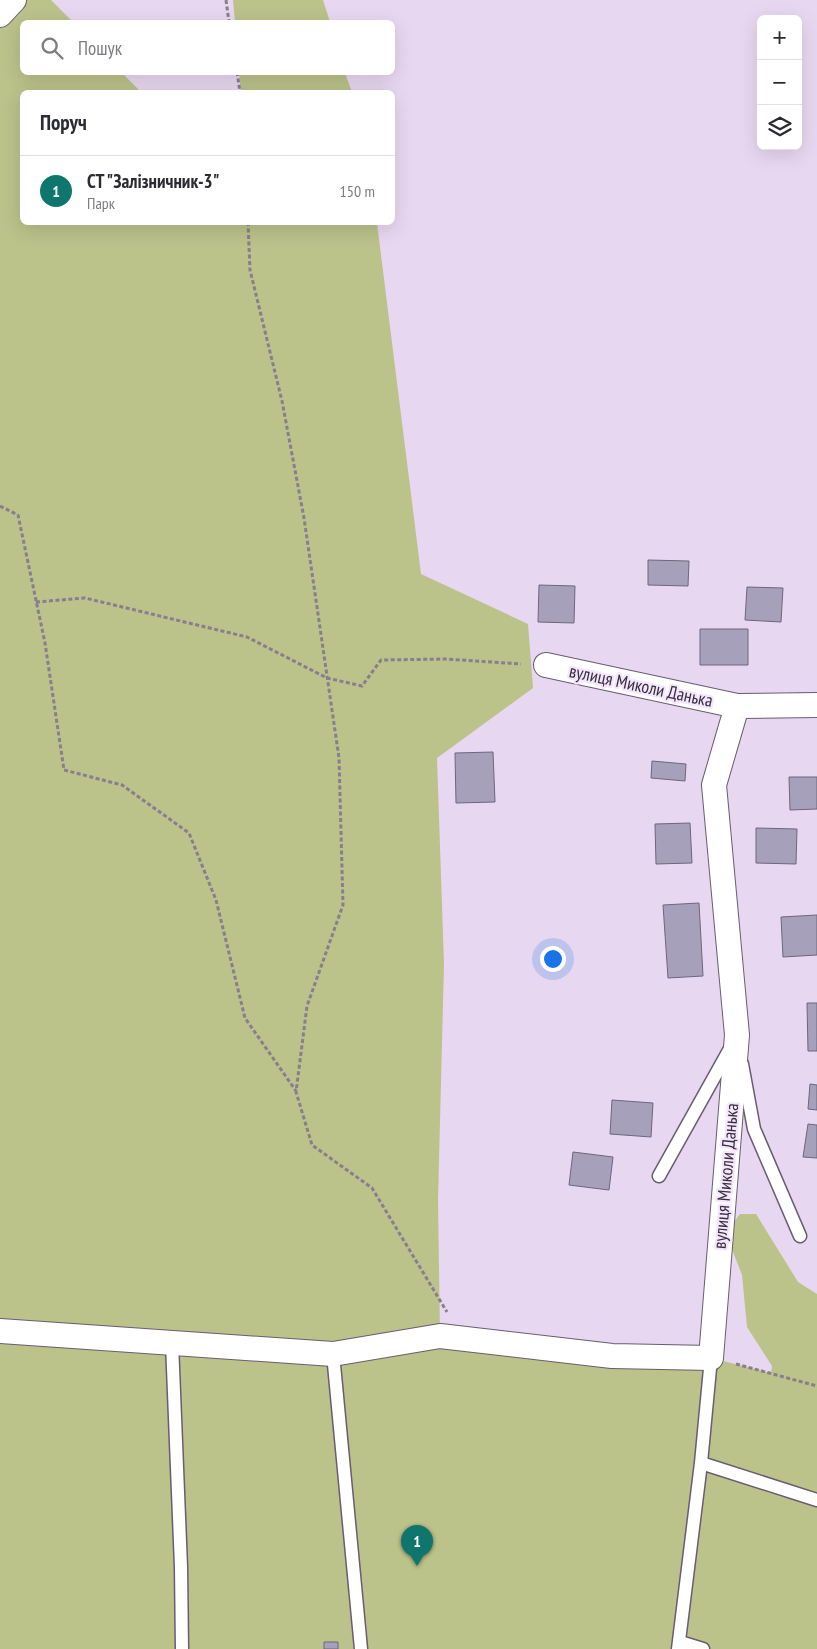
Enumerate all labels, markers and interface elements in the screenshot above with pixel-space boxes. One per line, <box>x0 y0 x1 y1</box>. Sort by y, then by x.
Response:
map controls <box>757 15 802 150</box>
button: + <box>757 15 802 60</box>
search box <box>20 20 395 75</box>
icon: search <box>38 34 66 62</box>
text: Пошук <box>78 36 122 60</box>
button: − <box>757 60 802 105</box>
button: layers <box>757 105 802 150</box>
text: Поруч <box>40 109 87 136</box>
text: СТ "Залізничник-3" <box>87 169 219 193</box>
text: 1 <box>52 181 60 201</box>
text: 150 m <box>340 181 375 201</box>
text: Парк <box>87 193 115 213</box>
street label: вулиця Миколи Данька <box>567 659 715 712</box>
your location <box>540 946 566 972</box>
street label: вулиця Миколи Данька <box>708 1102 743 1250</box>
pin: 1 <box>401 1525 433 1566</box>

